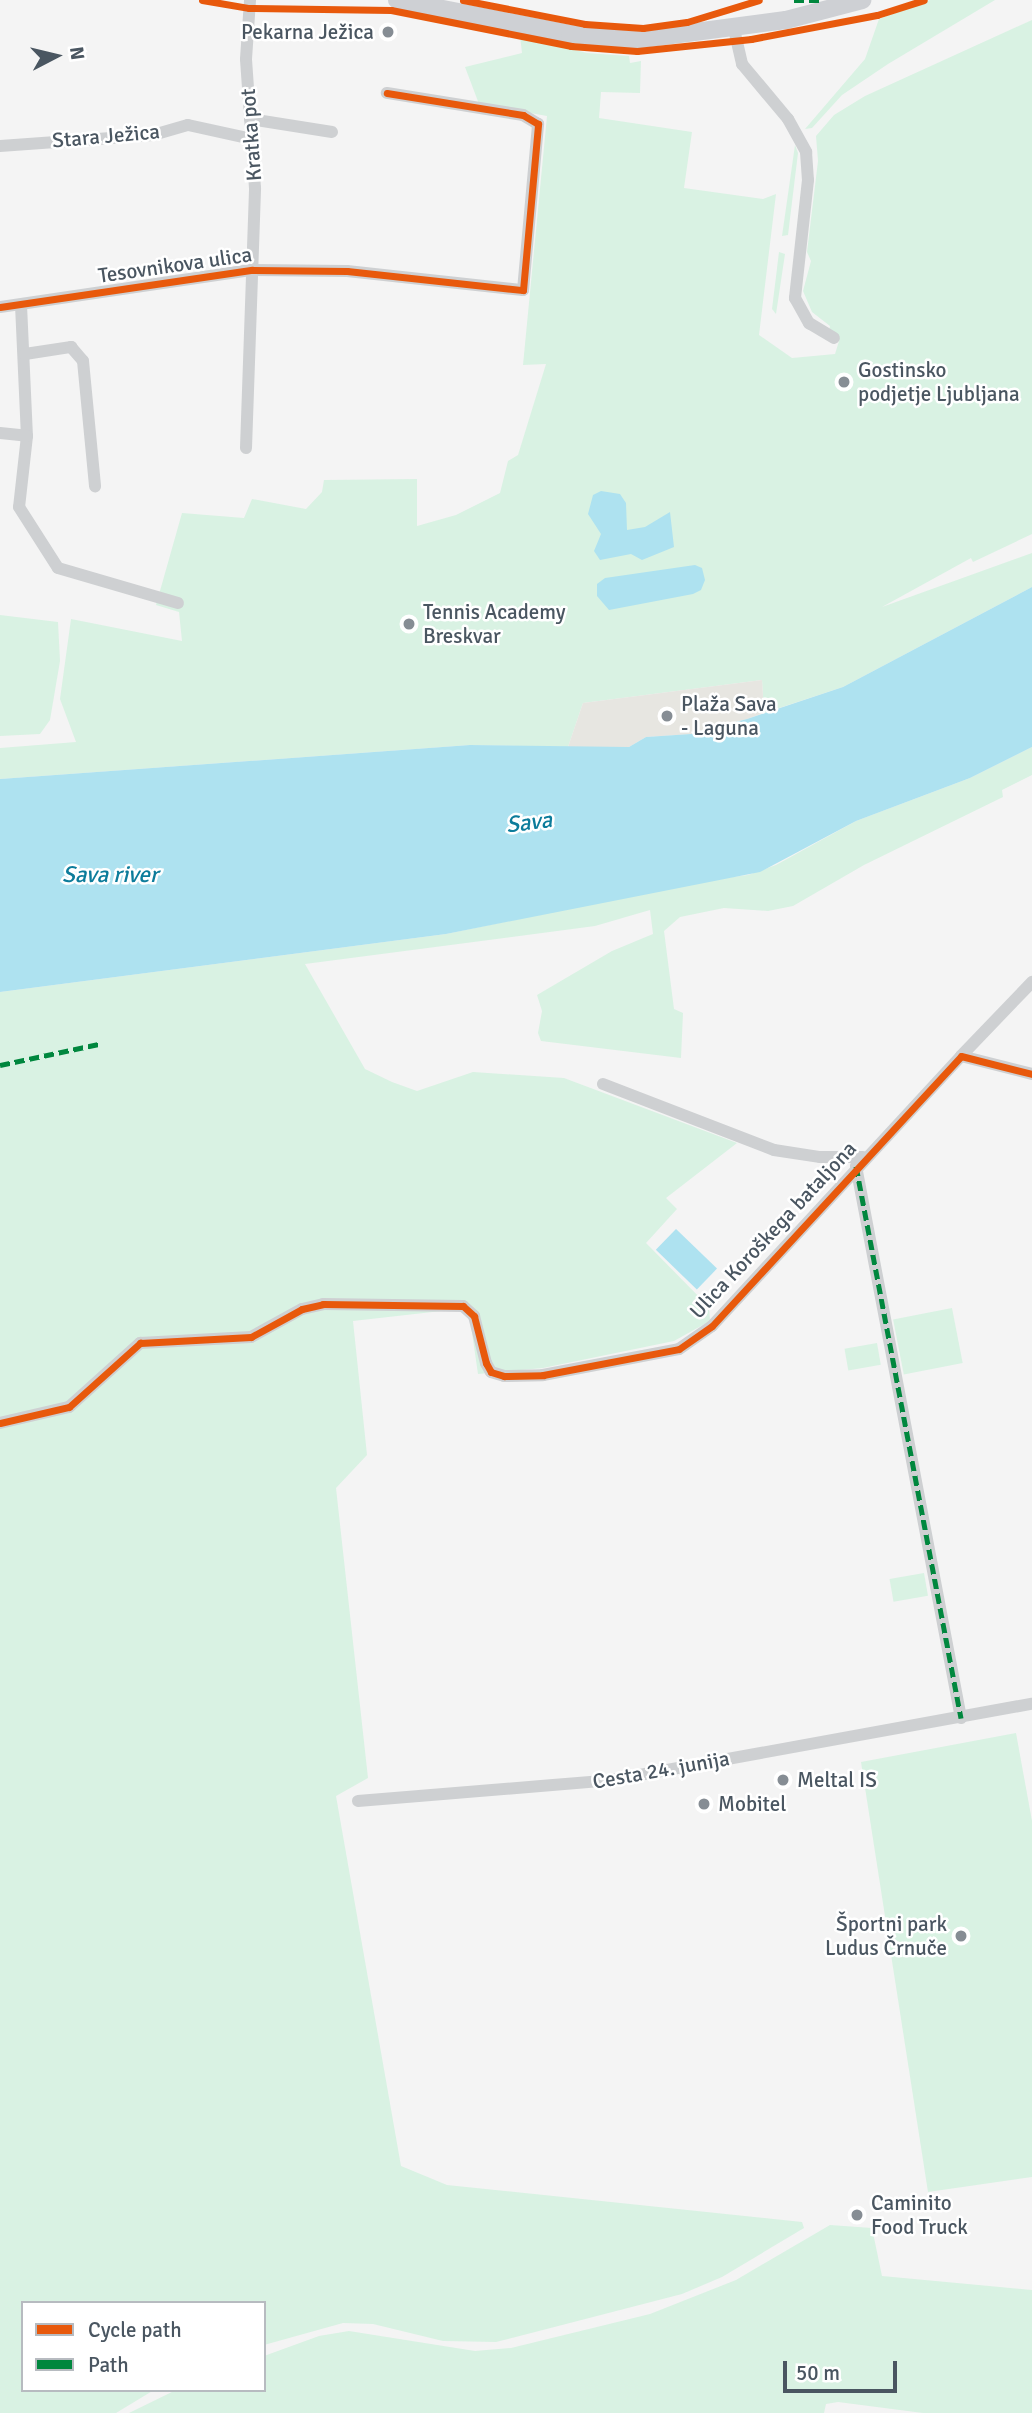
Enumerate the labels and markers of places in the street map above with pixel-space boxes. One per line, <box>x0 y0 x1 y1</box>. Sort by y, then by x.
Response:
place label: Pekarna Ježica <box>241 19 374 45</box>
marker: Pekarna Ježica <box>380 24 396 40</box>
place label: Gostinsko podjetje Ljubljana <box>858 357 1020 407</box>
marker: Gostinsko podjetje Ljubljana <box>836 374 852 390</box>
place label: Tennis Academy Breskvar <box>423 599 565 649</box>
marker: Tennis Academy Breskvar <box>401 616 417 632</box>
place label: Plaža Sava - Laguna <box>681 691 777 741</box>
marker: Plaža Sava - Laguna <box>659 708 675 724</box>
place label: Meltal IS <box>797 1767 877 1793</box>
marker: Meltal IS <box>775 1772 791 1788</box>
place label: Mobitel <box>718 1791 786 1817</box>
marker: Mobitel <box>696 1796 712 1812</box>
place label: Športni park Ludus Črnuče <box>825 1911 947 1961</box>
marker: Športni park Ludus Črnuče <box>953 1928 969 1944</box>
place label: Caminito Food Truck <box>871 2190 968 2240</box>
marker: Caminito Food Truck <box>849 2207 865 2223</box>

